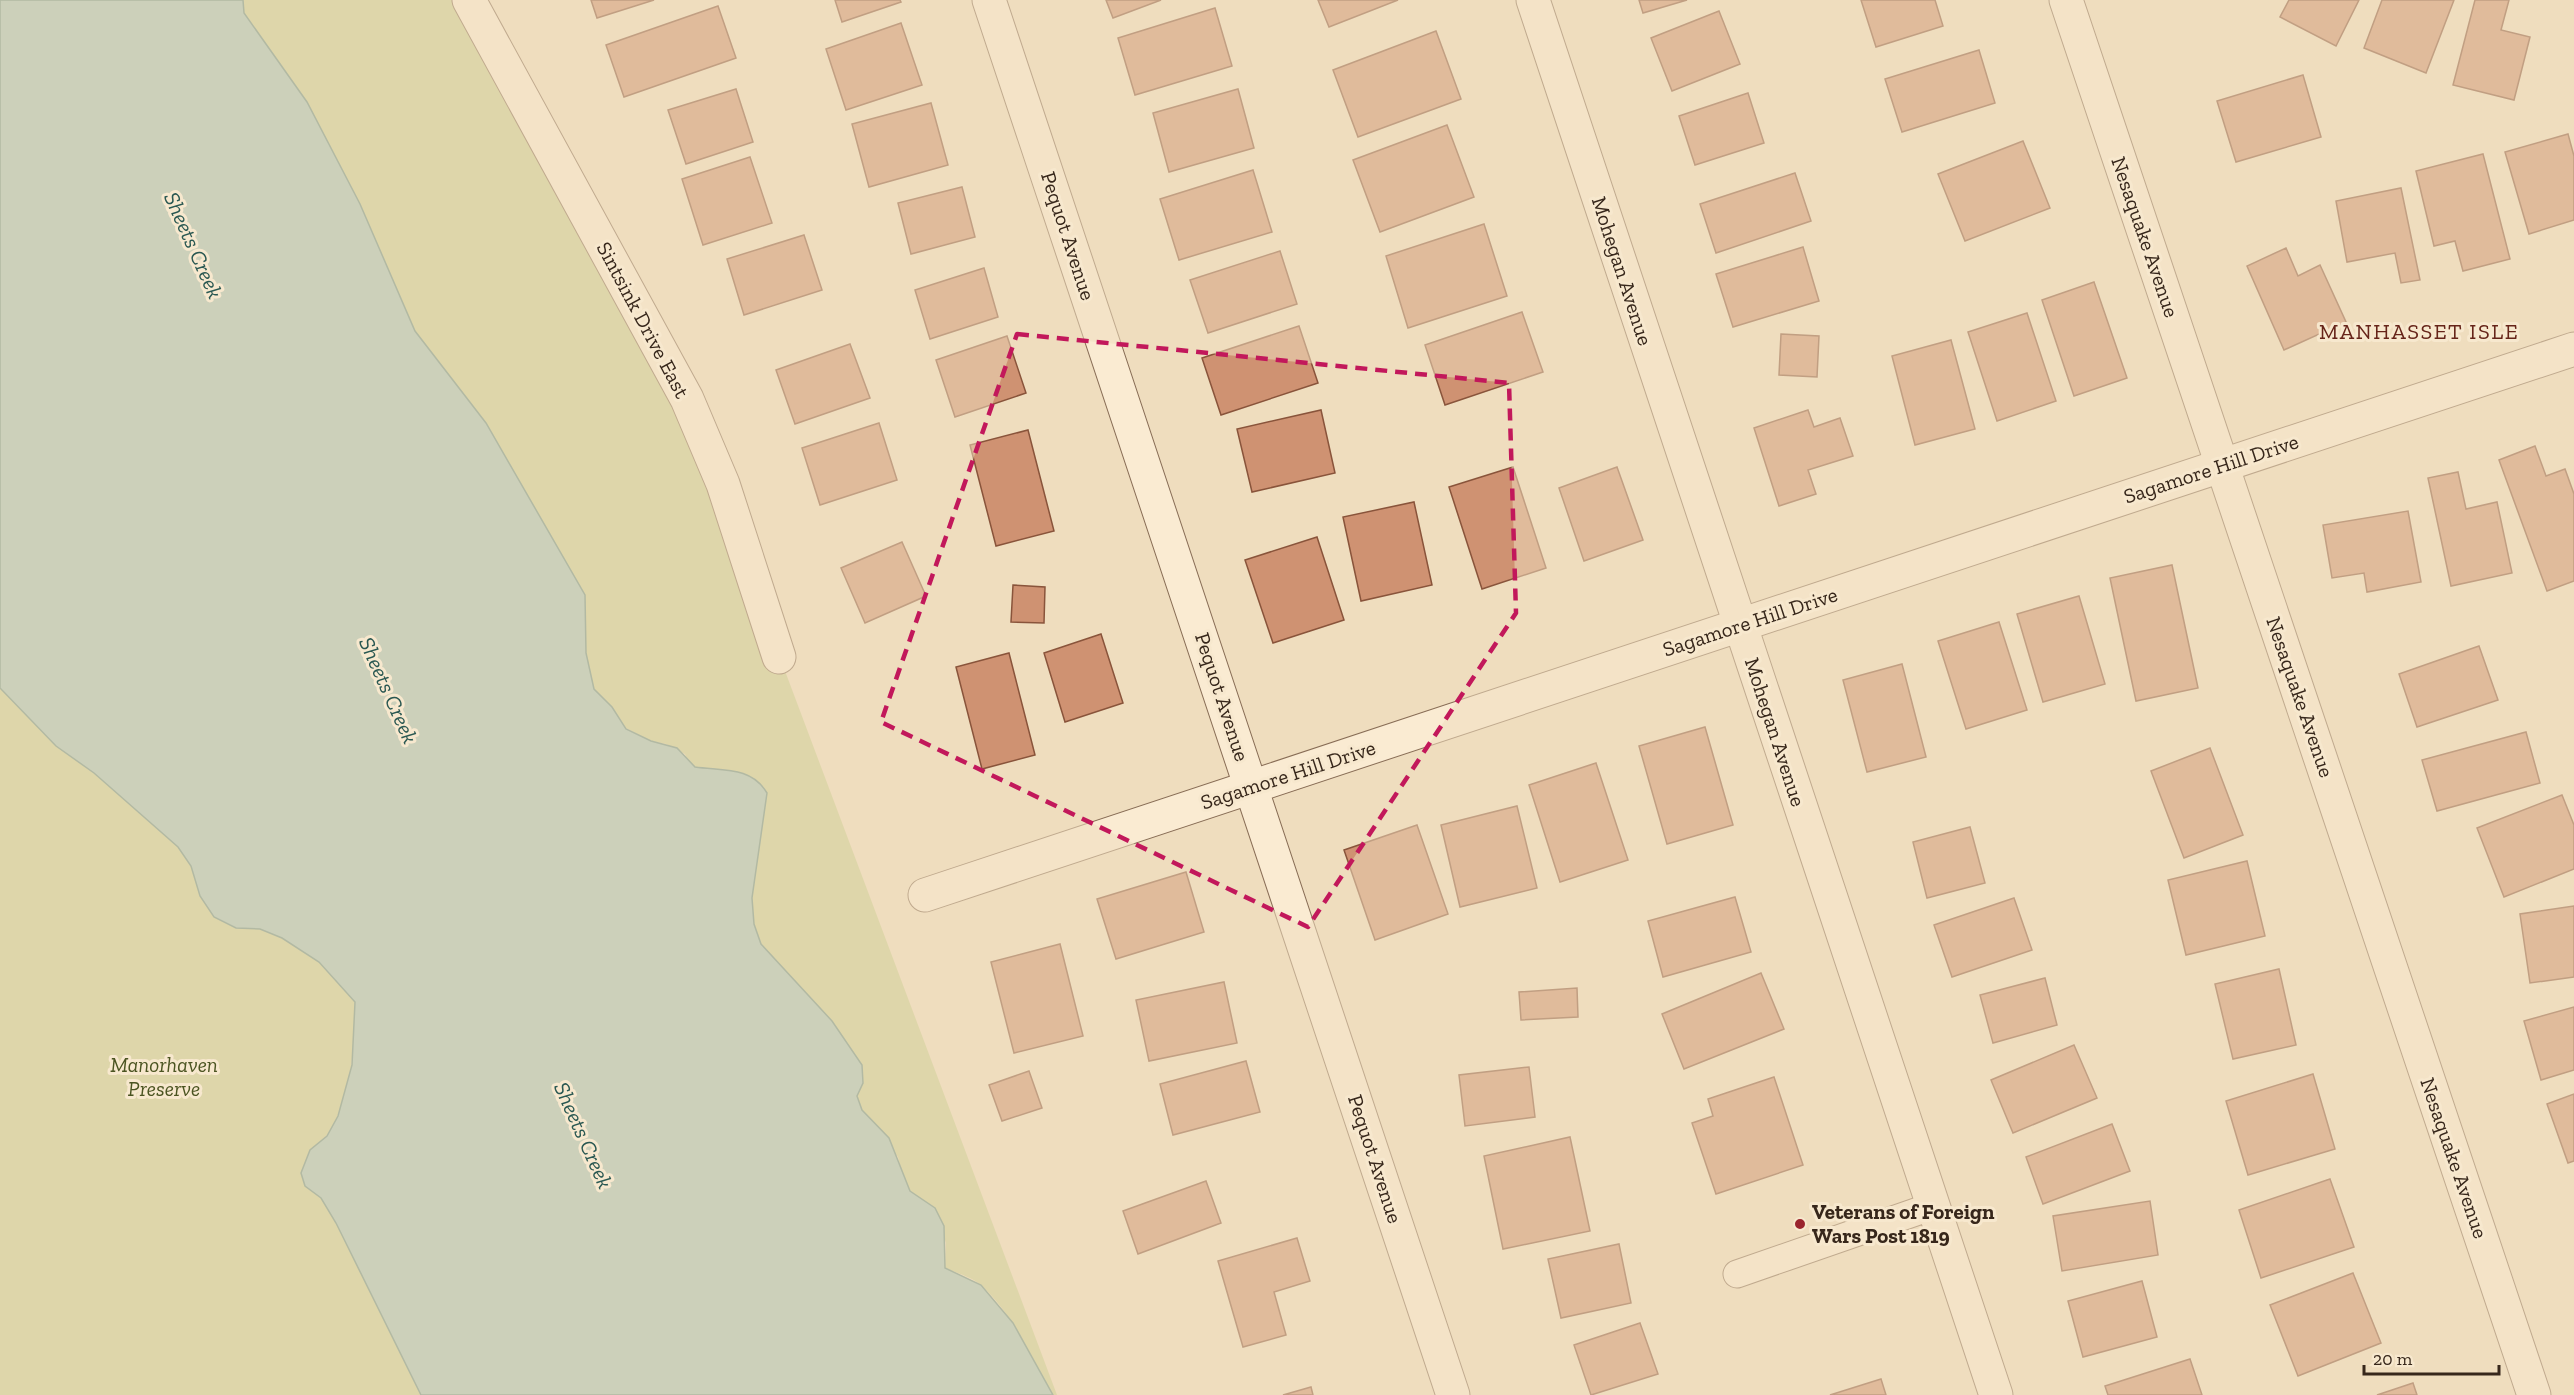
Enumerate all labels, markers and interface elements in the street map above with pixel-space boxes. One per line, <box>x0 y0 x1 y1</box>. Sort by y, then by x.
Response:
street label: Nesaquake Avenue <box>2106 153 2185 321</box>
street label: Pequot Avenue <box>1036 168 1101 303</box>
water label: Sheets Creek <box>158 188 229 303</box>
street label: Mohegan Avenue <box>1587 193 1658 348</box>
street label: Sintsink Drive East <box>592 237 695 402</box>
district label: MANHASSET ISLE <box>2319 318 2519 345</box>
street label: Sagamore Hill Drive <box>2120 428 2302 509</box>
street label: Sagamore Hill Drive <box>1659 581 1841 662</box>
street label: Nesaquake Avenue <box>2261 613 2340 781</box>
street label: Pequot Avenue <box>1190 629 1255 764</box>
water label: Sheets Creek <box>353 633 424 748</box>
street label: Mohegan Avenue <box>1740 654 1811 809</box>
street label: Sagamore Hill Drive <box>1197 734 1379 815</box>
park label: Manorhaven Preserve <box>110 1052 218 1101</box>
street label: Nesaquake Avenue <box>2415 1074 2494 1242</box>
water label: Sheets Creek <box>548 1078 619 1193</box>
street label: Pequot Avenue <box>1343 1091 1408 1226</box>
place label: Veterans of Foreign Wars Post 1819 <box>1812 1199 1995 1248</box>
marker: Veterans of Foreign Wars Post 1819 <box>1793 1217 1807 1231</box>
scale bar <box>2364 1338 2499 1376</box>
text: 20 m <box>2373 1348 2413 1370</box>

